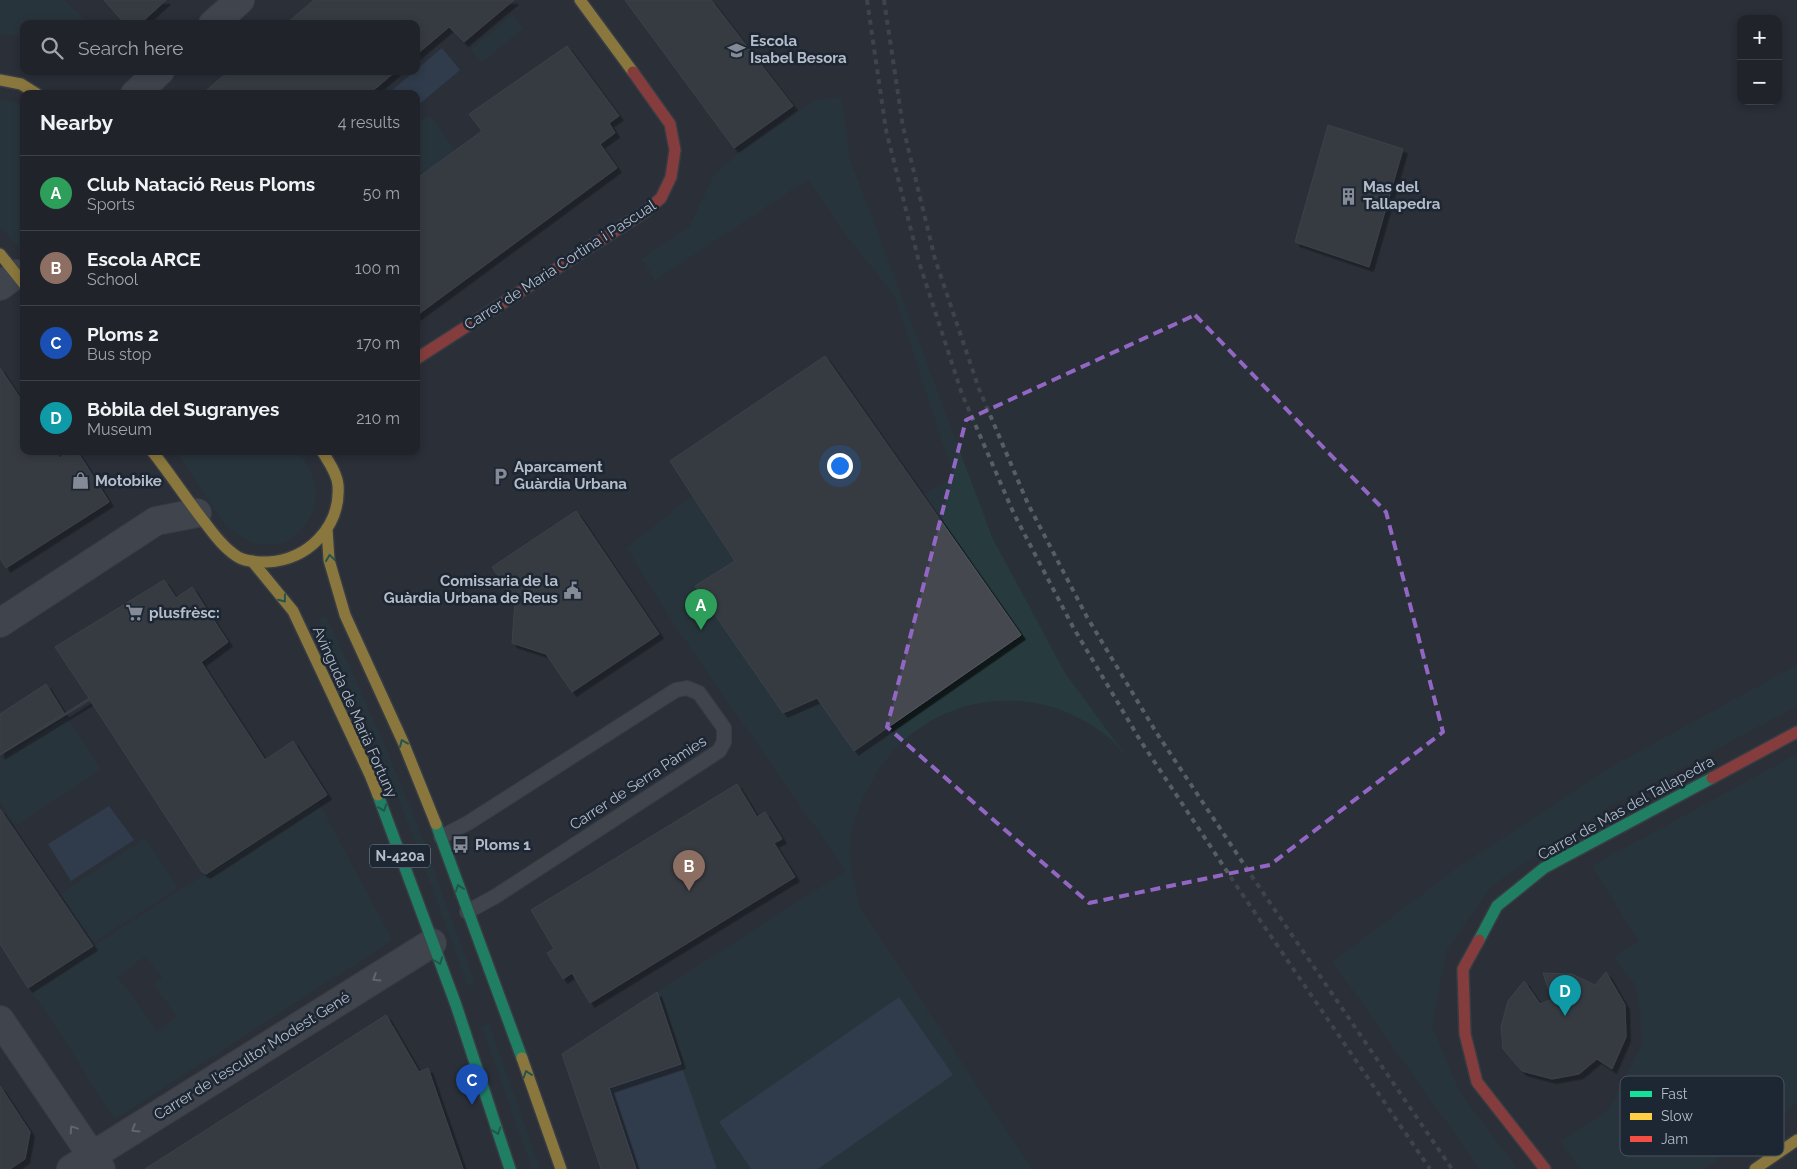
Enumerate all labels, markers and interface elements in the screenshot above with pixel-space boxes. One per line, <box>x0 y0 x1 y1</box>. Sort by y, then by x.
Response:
map controls <box>1737 15 1782 105</box>
button: + <box>1737 15 1782 60</box>
search box <box>20 20 420 75</box>
place label: Escola Isabel Besora <box>750 32 847 67</box>
icon: search <box>38 34 66 62</box>
text: Search here <box>78 37 184 59</box>
school or university icon: Escola Isabel Besora <box>726 40 746 60</box>
button: − <box>1737 60 1782 105</box>
text: Nearby <box>40 110 113 135</box>
text: 4 results <box>338 113 400 132</box>
text: Club Natació Reus Ploms <box>87 173 315 195</box>
place label: Mas del Tallapedra <box>1363 178 1441 213</box>
text: A <box>51 184 61 203</box>
text: 50 m <box>363 184 400 203</box>
building icon: Mas del Tallapedra <box>1339 186 1359 206</box>
text: Sports <box>87 195 135 214</box>
street label: Carrer de Maria Cortina i Pascual <box>461 196 660 334</box>
text: Escola ARCE <box>87 248 201 270</box>
text: B <box>51 259 61 278</box>
text: 100 m <box>355 259 400 278</box>
text: School <box>87 270 138 289</box>
text: Ploms 2 <box>87 323 159 345</box>
text: C <box>51 334 61 353</box>
text: 170 m <box>356 334 400 353</box>
text: Bus stop <box>87 345 151 364</box>
text: Bòbila del Sugranyes <box>87 398 279 420</box>
text: D <box>50 409 62 428</box>
text: 210 m <box>356 409 400 428</box>
text: Museum <box>87 420 152 439</box>
your location <box>827 453 853 479</box>
place label: Aparcament Guàrdia Urbana <box>514 458 627 493</box>
parking icon: Aparcament Guàrdia Urbana <box>490 466 510 486</box>
shop icon: Motobike <box>71 471 91 491</box>
place label: Motobike <box>95 472 162 490</box>
one-way arrow <box>325 554 336 562</box>
place label: Comissaria de la Guàrdia Urbana de Reus <box>384 572 558 607</box>
public building icon: Comissaria de la Guàrdia Urbana de Reus <box>562 580 582 600</box>
pin: A <box>685 589 717 630</box>
one-way arrow <box>278 593 286 602</box>
supermarket icon: plusfrèsc: <box>125 603 145 623</box>
place label: plusfrèsc: <box>149 604 220 622</box>
street label: Avinguda de Marià Fortuny <box>309 623 401 801</box>
street label: Carrer de Serra Pàmies <box>566 732 710 834</box>
one-way arrow <box>399 739 410 748</box>
street label: Carrer de Mas del Tallapedra <box>1535 752 1717 864</box>
one-way arrow <box>377 804 387 812</box>
bus stop icon: Ploms 1 <box>451 835 471 855</box>
place label: Ploms 1 <box>475 836 531 854</box>
road number: N-420a <box>370 844 430 868</box>
pin: B <box>673 850 705 891</box>
one-way arrow <box>455 884 465 893</box>
one-way arrow <box>433 956 443 965</box>
one-way arrow <box>373 971 382 981</box>
pin: D <box>1549 975 1581 1016</box>
street label: Carrer de l'escultor Modest Gené <box>151 988 353 1124</box>
pin: C <box>456 1064 488 1105</box>
one-way arrow <box>523 1070 533 1078</box>
legend <box>1620 1076 1784 1156</box>
text: Fast <box>1661 1086 1688 1102</box>
text: Slow <box>1661 1108 1693 1124</box>
one-way arrow <box>131 1123 140 1133</box>
one-way arrow <box>70 1125 79 1134</box>
one-way arrow <box>491 1126 501 1135</box>
text: Jam <box>1661 1131 1688 1147</box>

